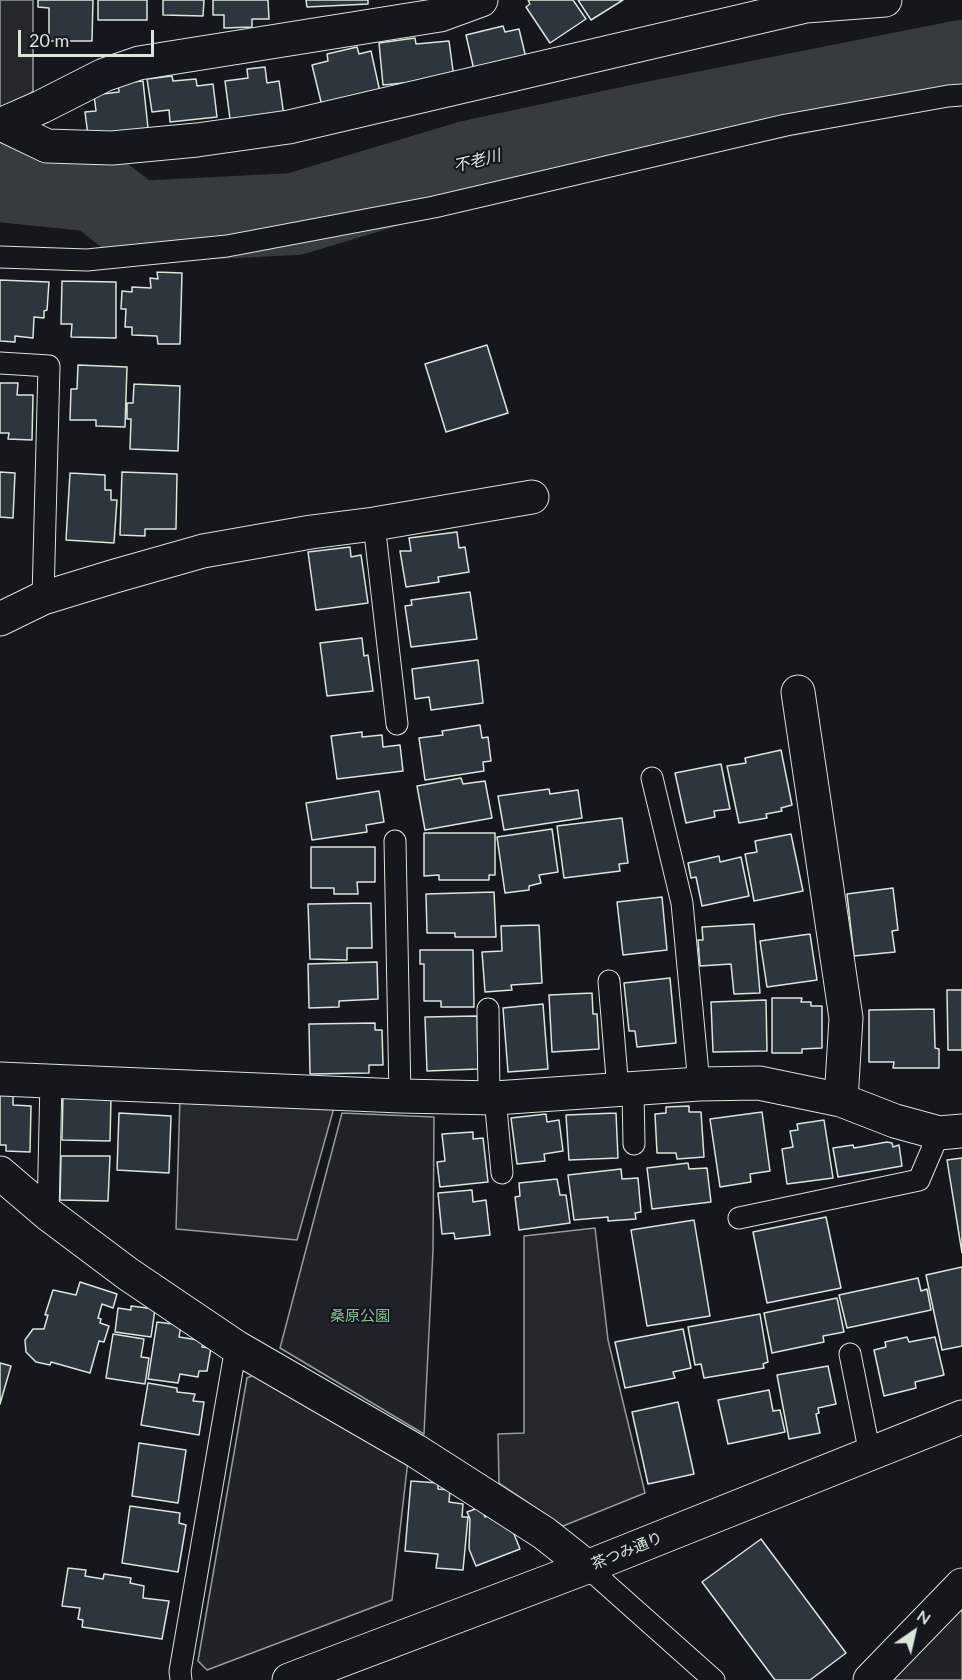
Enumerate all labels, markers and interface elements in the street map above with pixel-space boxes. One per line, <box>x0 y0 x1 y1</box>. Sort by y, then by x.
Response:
scale bar <box>21 18 158 56</box>
text: 20 m <box>29 29 69 51</box>
water label: 不老川 <box>451 146 503 176</box>
park label: 桑原公園 <box>330 1307 390 1325</box>
street label: 茶つみ通り <box>589 1529 665 1573</box>
north arrow <box>884 1602 944 1662</box>
text: N <box>914 1605 935 1628</box>

